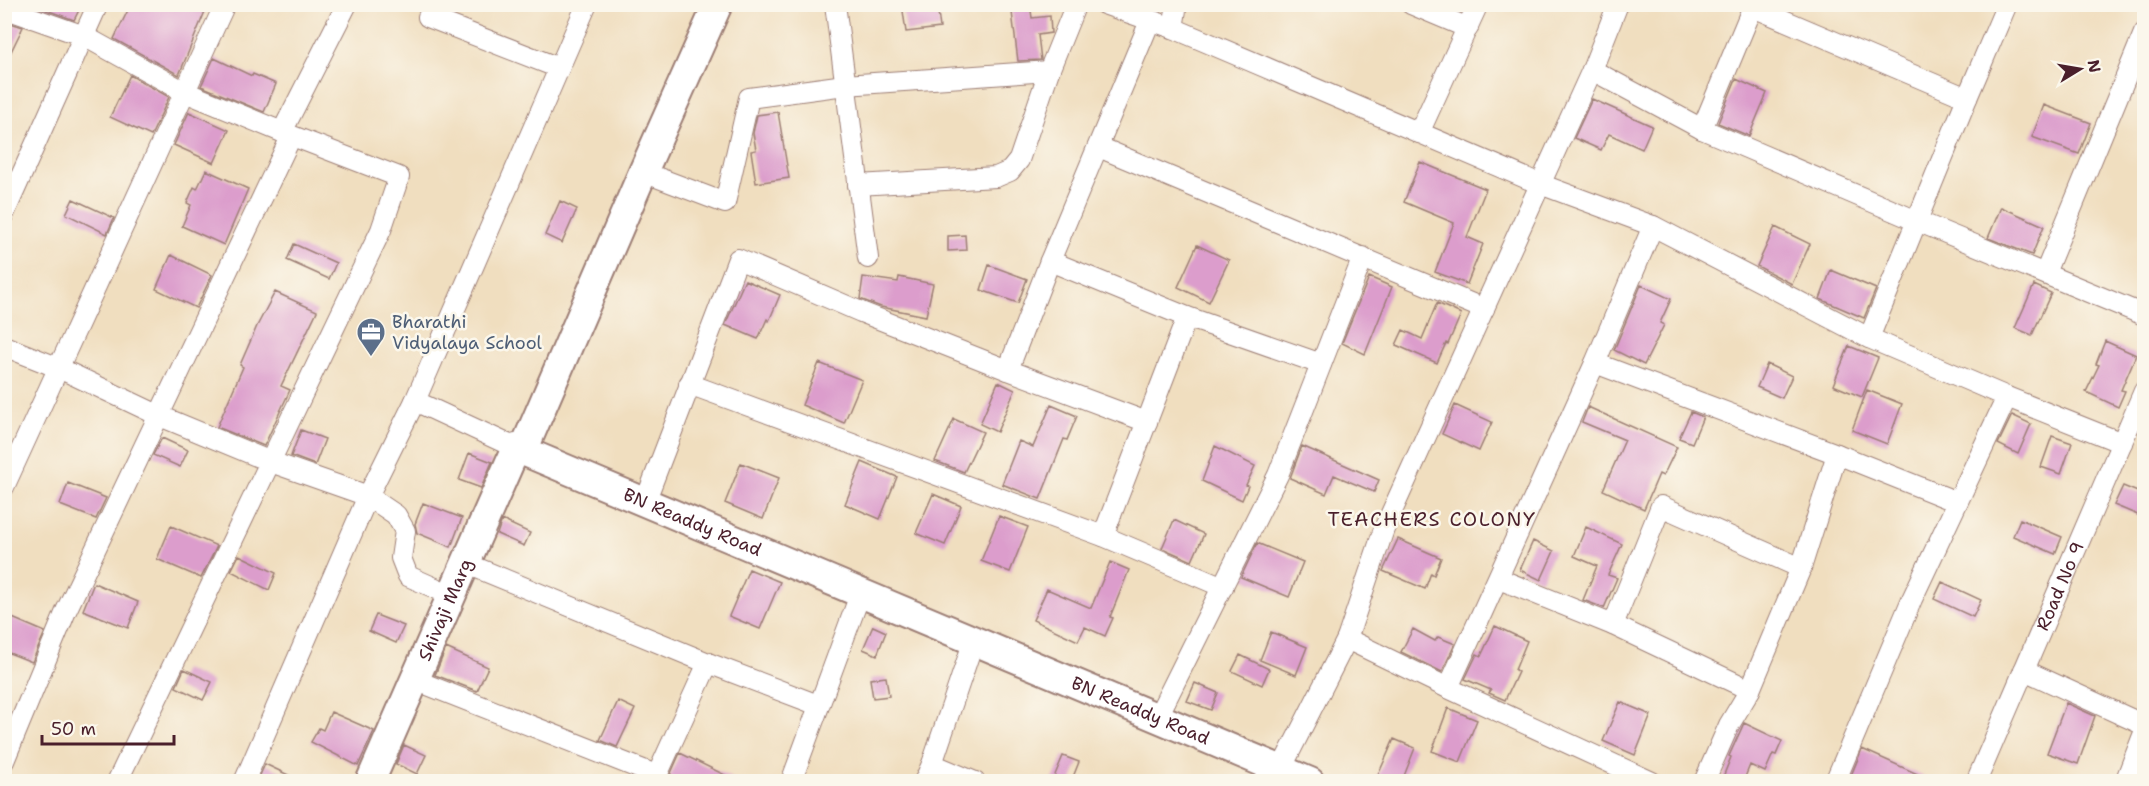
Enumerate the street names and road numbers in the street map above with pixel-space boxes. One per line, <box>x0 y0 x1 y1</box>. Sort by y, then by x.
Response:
street label: BN Readdy Road <box>620 483 765 562</box>
street label: Road No 9 <box>2030 538 2090 634</box>
street label: Shivaji Marg <box>412 555 478 665</box>
street label: BN Readdy Road <box>1068 671 1213 750</box>

